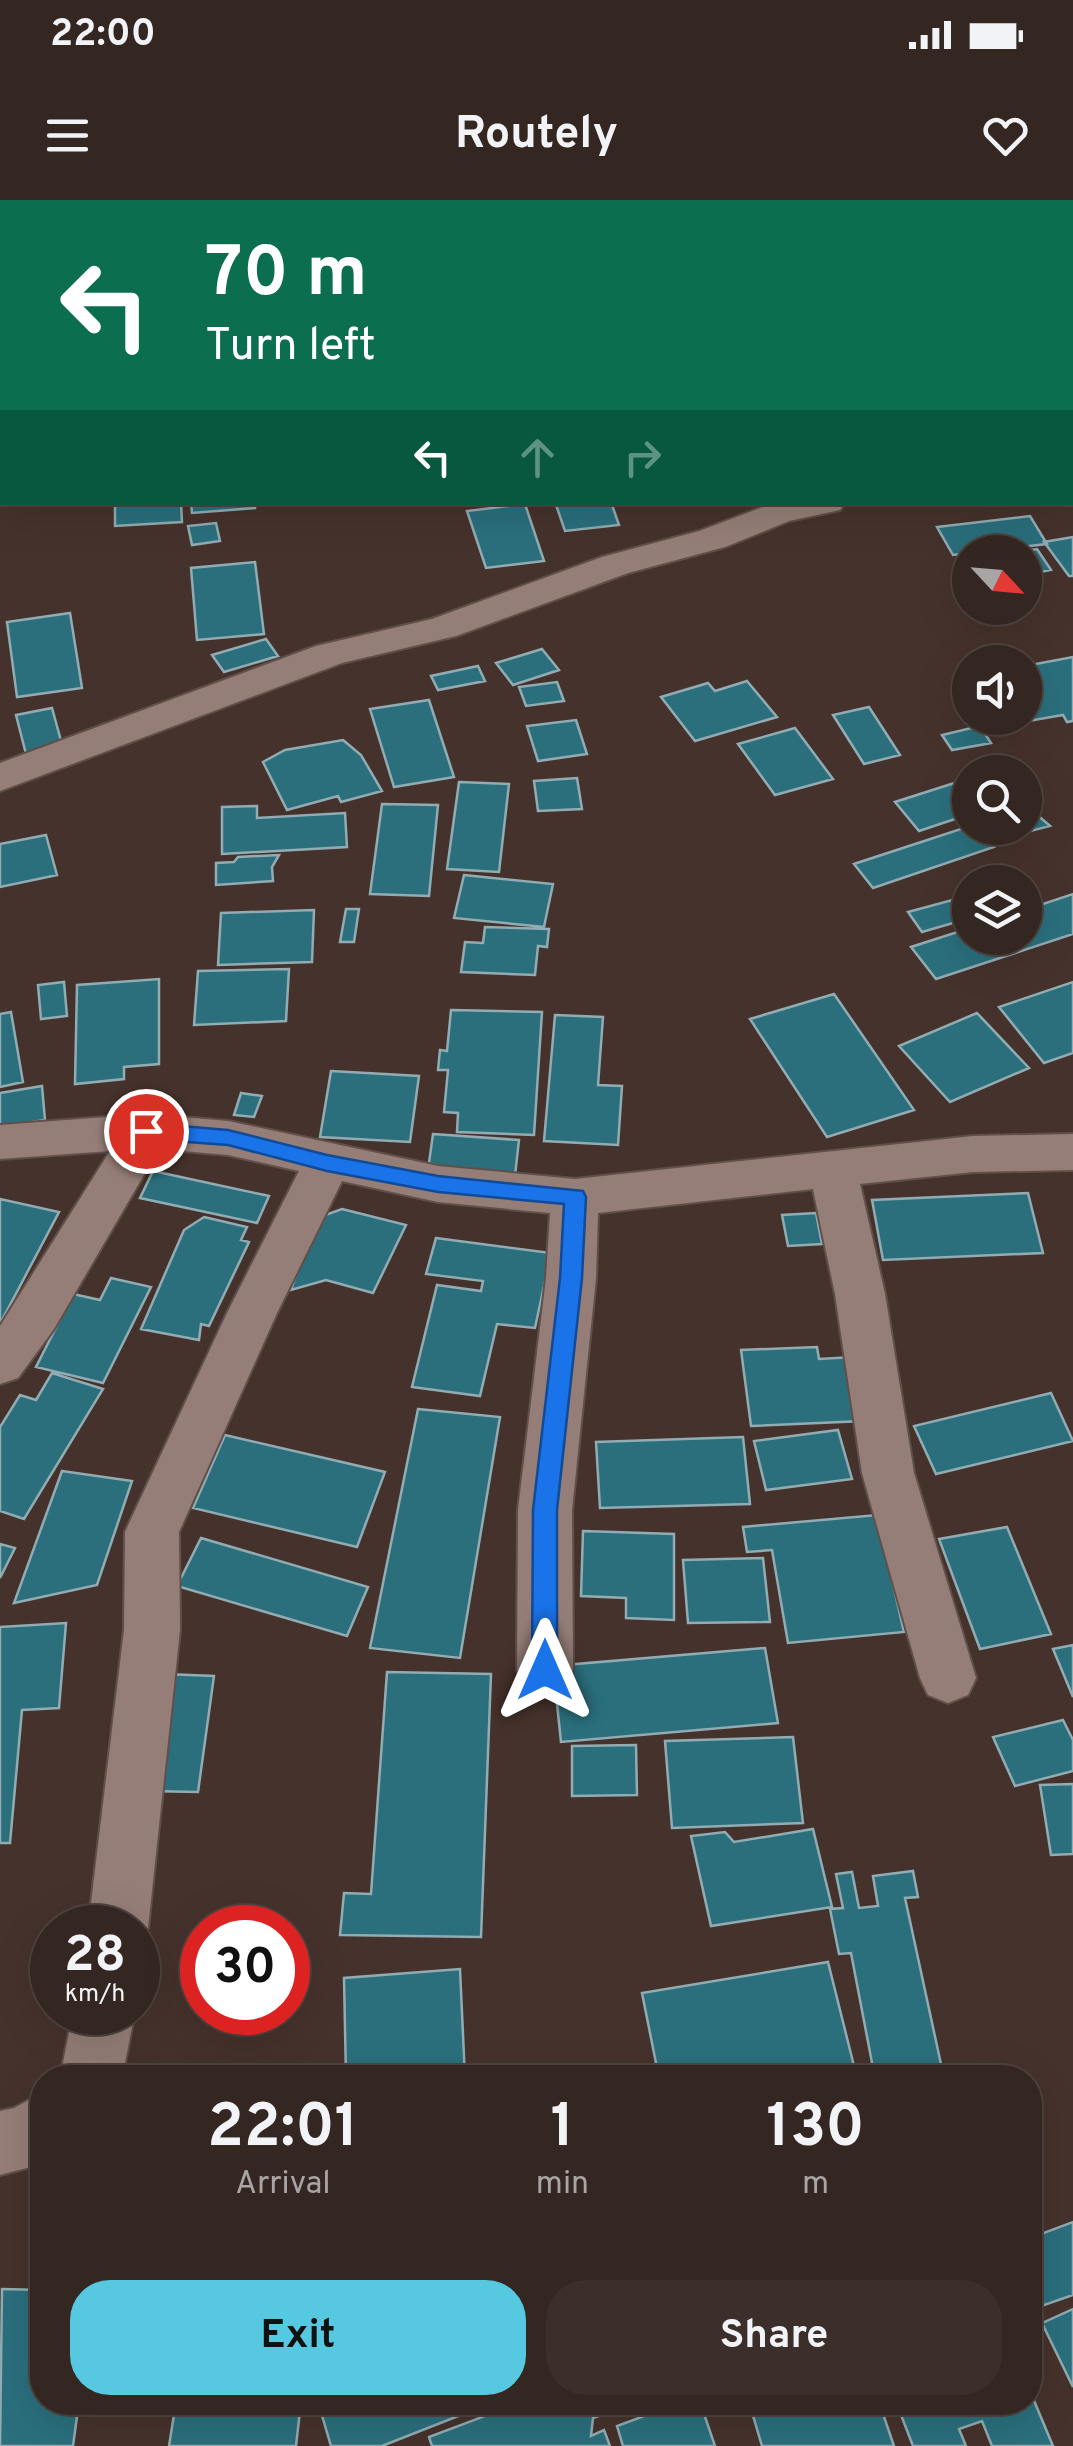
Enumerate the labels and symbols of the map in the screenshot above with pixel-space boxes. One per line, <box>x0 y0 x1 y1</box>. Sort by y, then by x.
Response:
north arrow <box>952 535 1042 625</box>
pin <box>104 1089 189 1174</box>
position arrow <box>493 1618 597 1722</box>
speed limit sign: 30 <box>180 1905 310 2035</box>

